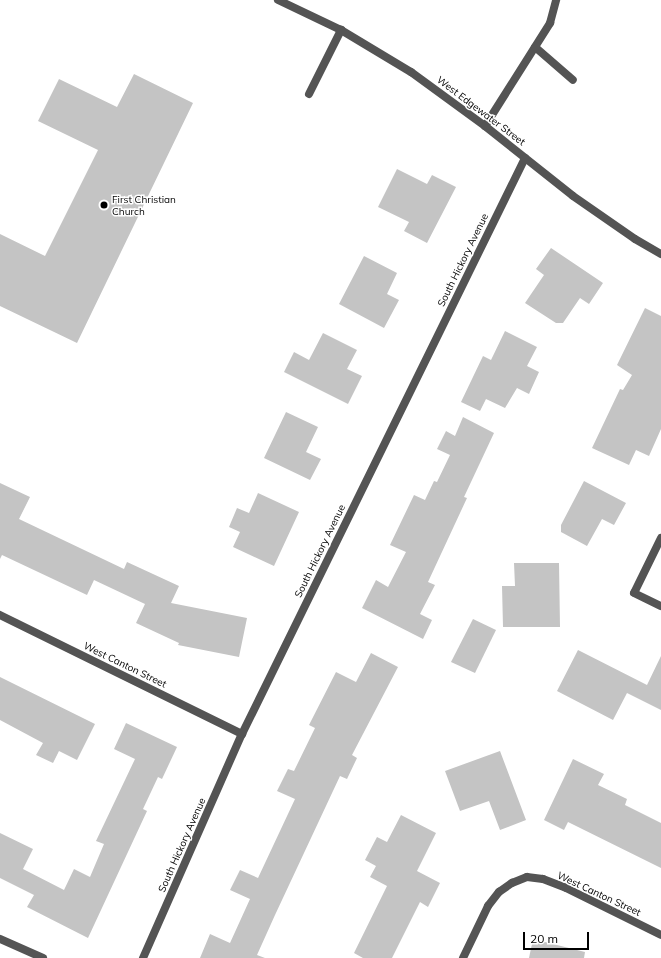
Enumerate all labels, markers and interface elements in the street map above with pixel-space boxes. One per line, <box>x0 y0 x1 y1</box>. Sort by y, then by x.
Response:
street label: West Edgewater Street <box>434 74 528 148</box>
place label: First Christian Church <box>112 193 176 216</box>
marker: First Christian Church <box>99 200 109 210</box>
street label: South Hickory Avenue <box>435 211 491 309</box>
street label: South Hickory Avenue <box>292 502 348 600</box>
street label: West Canton Street <box>82 640 168 690</box>
street label: South Hickory Avenue <box>156 796 208 894</box>
street label: West Canton Street <box>555 869 643 919</box>
scale bar <box>525 924 591 950</box>
text: 20 m <box>530 931 558 946</box>

